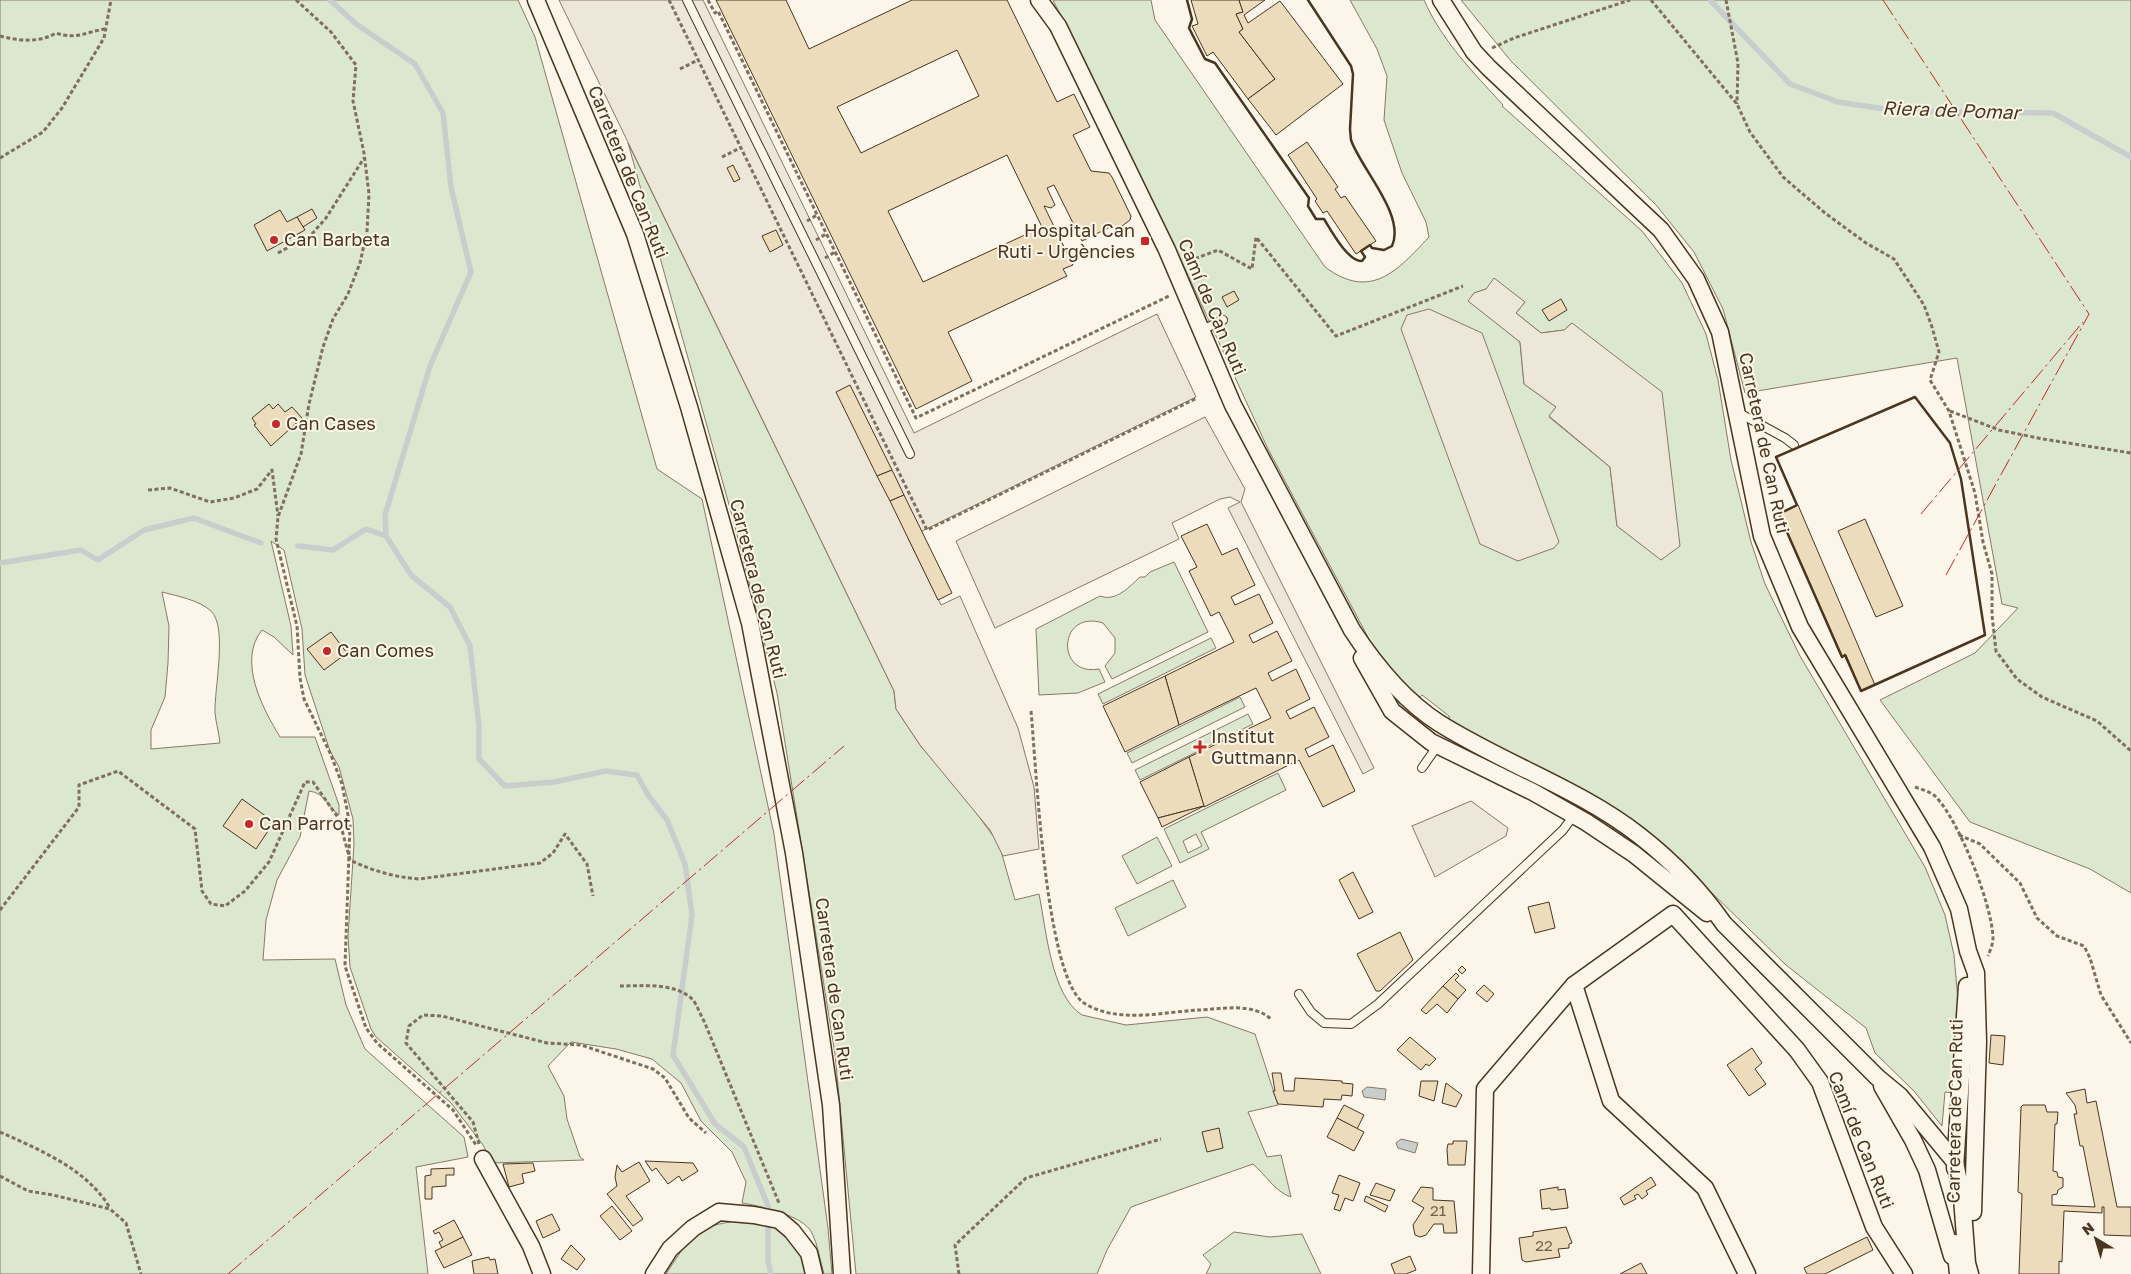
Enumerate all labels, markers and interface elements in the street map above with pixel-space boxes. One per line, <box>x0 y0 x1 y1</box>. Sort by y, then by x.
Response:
street label: Carretera de Can Ruti <box>584 82 674 261</box>
water label: Riera de Pomar <box>1882 96 2023 123</box>
place label: Hospital Can Ruti - Urgències <box>997 219 1135 262</box>
place label: Can Barbeta <box>284 228 390 250</box>
marker: Can Barbeta <box>268 234 280 246</box>
marker: Hospital Can Ruti - Urgències <box>1139 235 1151 247</box>
street label: Camí de Can Ruti <box>1174 235 1252 378</box>
street label: Carretera de Can Ruti <box>1735 350 1795 535</box>
place label: Can Cases <box>286 412 376 434</box>
marker: Can Cases <box>270 418 282 430</box>
street label: Carretera de Can Ruti <box>726 497 792 681</box>
place label: Can Comes <box>337 639 434 661</box>
marker: Can Comes <box>321 645 333 657</box>
place label: Institut Guttmann <box>1211 725 1297 768</box>
marker: Institut Guttmann <box>1193 740 1207 754</box>
place label: Can Parrot <box>259 812 351 834</box>
marker: Can Parrot <box>243 818 255 830</box>
street label: Carretera de Can Ruti <box>811 896 859 1082</box>
street label: Carretera de Can Ruti <box>1941 1018 1967 1203</box>
street label: Camí de Can Ruti <box>1824 1068 1900 1212</box>
house number: 21 <box>1430 1201 1446 1219</box>
north arrow <box>2071 1214 2121 1264</box>
text: N <box>2078 1218 2097 1238</box>
house number: 22 <box>1535 1236 1553 1254</box>

